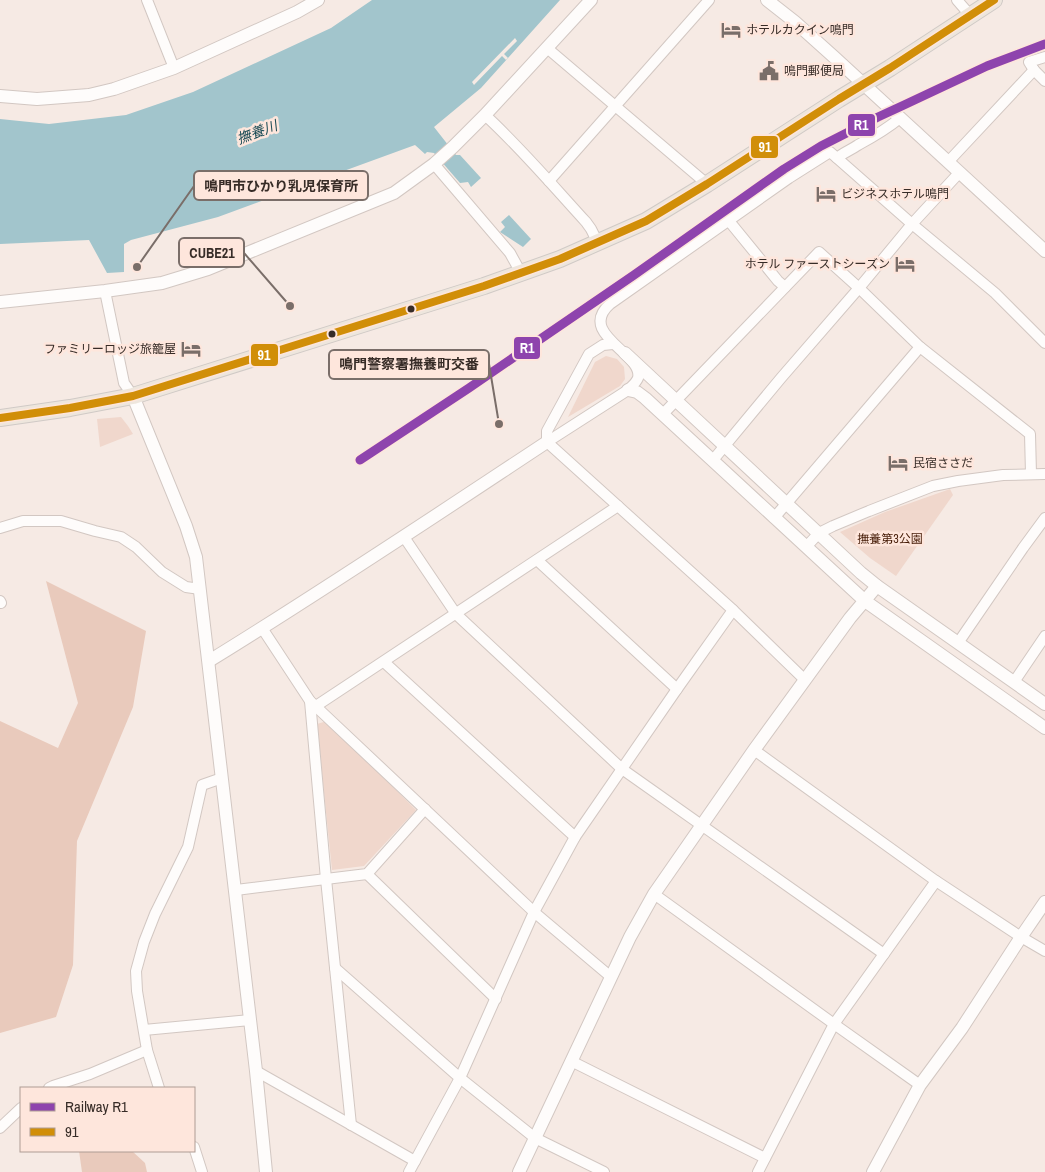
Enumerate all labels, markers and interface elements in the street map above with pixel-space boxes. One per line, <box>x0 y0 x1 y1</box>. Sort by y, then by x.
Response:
hotel icon: ホテルカクイン鳴門 <box>720 19 742 41</box>
place label: ホテルカクイン鳴門 <box>746 22 854 38</box>
public building icon: 鳴門郵便局 <box>758 60 780 82</box>
place label: 鳴門郵便局 <box>784 63 844 79</box>
line badge: R1 <box>847 113 876 137</box>
water label: 撫養川 <box>234 116 282 148</box>
text: R1 <box>854 116 869 134</box>
line badge: 91 <box>750 135 779 159</box>
text: 91 <box>759 138 772 156</box>
callout: 鳴門市ひかり乳児保育所 <box>194 171 368 200</box>
text: 鳴門市ひかり乳児保育所 <box>204 177 358 195</box>
hotel icon: ビジネスホテル鳴門 <box>815 183 837 205</box>
place label: ビジネスホテル鳴門 <box>841 186 949 202</box>
callout: CUBE21 <box>179 238 244 267</box>
text: CUBE21 <box>189 244 235 262</box>
hotel icon: ホテル ファーストシーズン <box>894 253 916 275</box>
place label: ホテル ファーストシーズン <box>744 256 890 272</box>
unlabelled marker <box>406 304 416 314</box>
unlabelled marker <box>327 329 337 339</box>
line badge: R1 <box>513 336 541 360</box>
hotel icon: ファミリーロッジ旅籠屋 <box>180 338 202 360</box>
text: R1 <box>520 339 535 357</box>
place label: ファミリーロッジ旅籠屋 <box>44 341 176 357</box>
line badge: 91 <box>250 343 279 367</box>
text: 91 <box>258 346 271 364</box>
callout: 鳴門警察署撫養町交番 <box>329 350 489 379</box>
text: 鳴門警察署撫養町交番 <box>339 355 479 373</box>
hotel icon: 民宿ささだ <box>887 452 909 474</box>
place label: 民宿ささだ <box>913 455 973 471</box>
park label: 撫養第3公園 <box>857 531 923 547</box>
legend <box>20 1087 195 1152</box>
text: Railway R1 <box>65 1096 128 1117</box>
text: 91 <box>65 1121 79 1142</box>

